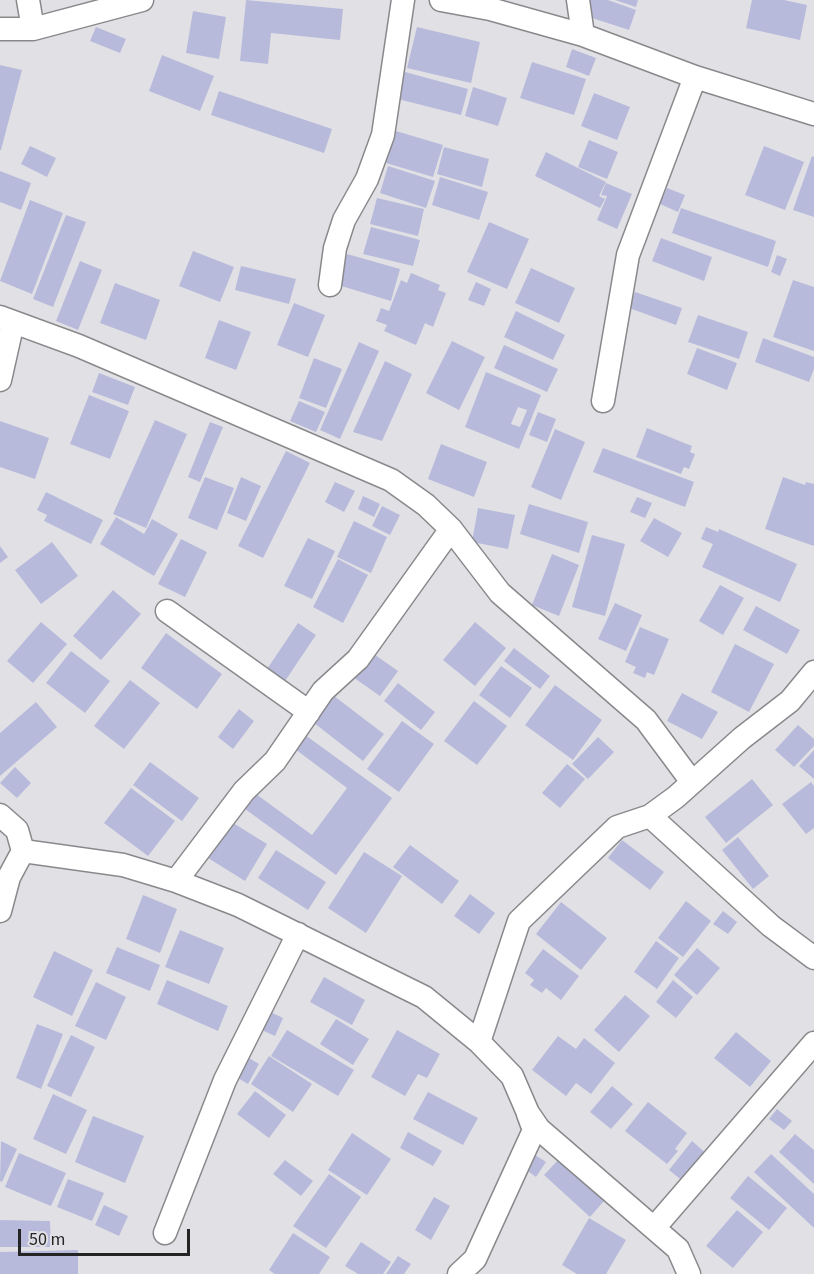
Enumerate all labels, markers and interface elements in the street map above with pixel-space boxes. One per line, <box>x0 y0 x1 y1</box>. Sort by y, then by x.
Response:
scale bar <box>21 1217 194 1255</box>
text: 50 m <box>29 1227 65 1252</box>

